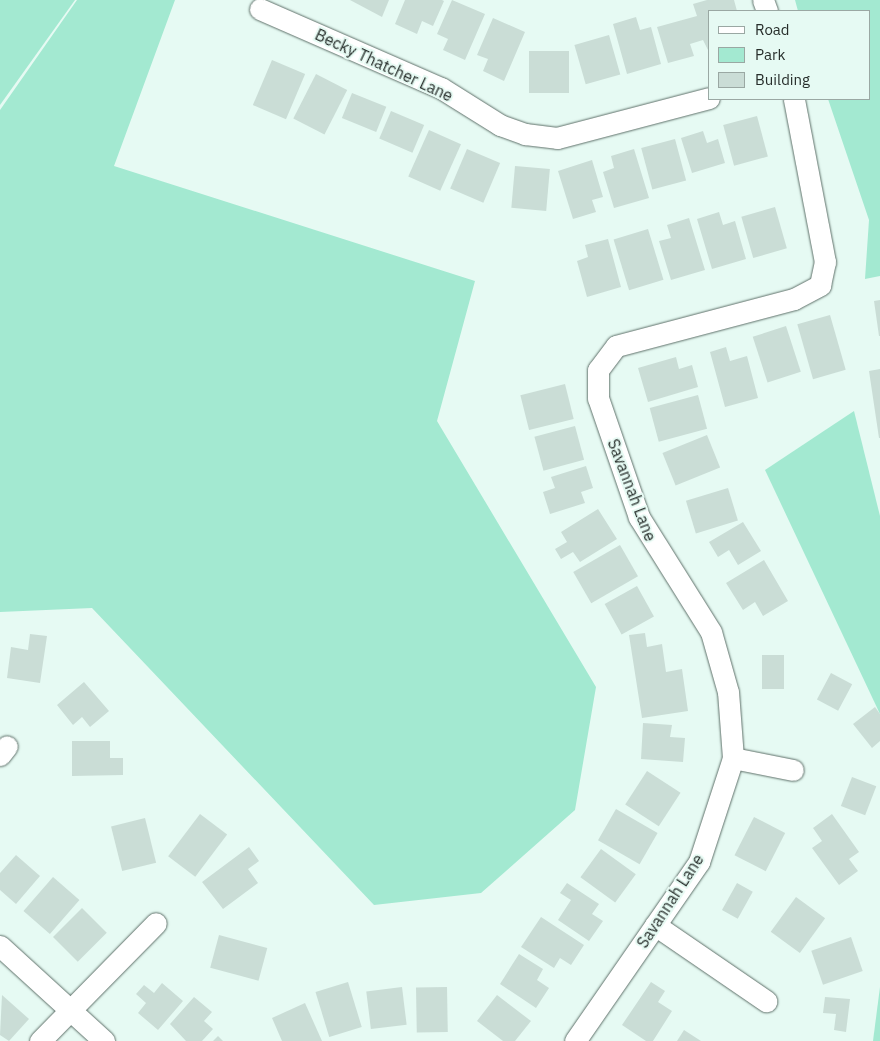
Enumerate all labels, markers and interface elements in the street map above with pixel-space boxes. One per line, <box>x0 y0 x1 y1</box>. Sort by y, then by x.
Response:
legend <box>708 10 870 100</box>
text: Road <box>755 20 790 39</box>
street label: Becky Thatcher Lane <box>312 25 456 105</box>
text: Park <box>755 45 785 64</box>
text: Building <box>755 70 810 89</box>
street label: Savannah Lane <box>604 436 660 544</box>
street label: Savannah Lane <box>633 850 707 952</box>

